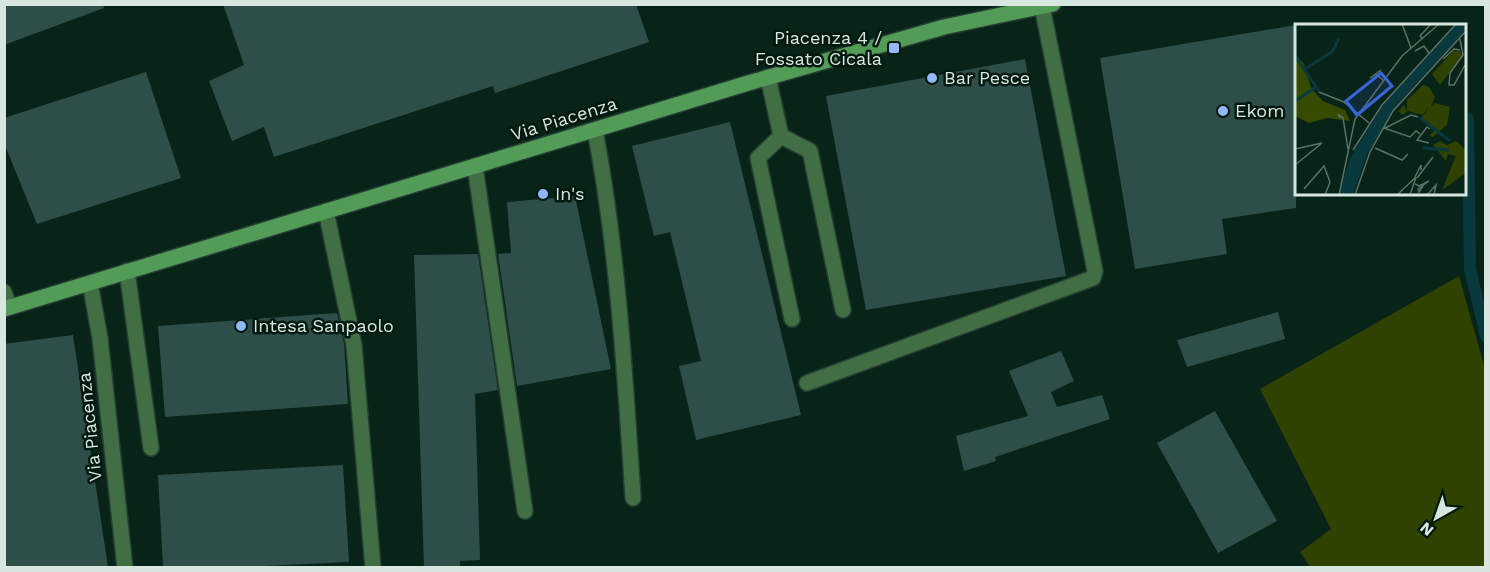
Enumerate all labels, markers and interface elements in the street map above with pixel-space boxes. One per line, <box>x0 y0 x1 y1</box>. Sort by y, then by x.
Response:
inset map <box>1295 24 1466 195</box>
place label: Piacenza 4 / Fossato Cicala <box>755 27 882 69</box>
marker: Piacenza 4 / Fossato Cicala <box>887 41 901 55</box>
place label: Bar Pesce <box>944 67 1030 88</box>
marker: Bar Pesce <box>925 71 939 85</box>
street label: Via Piacenza <box>508 92 619 145</box>
place label: Ekom <box>1235 100 1284 121</box>
marker: Ekom <box>1216 104 1230 118</box>
place label: In's <box>555 183 584 204</box>
marker: In's <box>536 187 550 201</box>
place label: Intesa Sanpaolo <box>253 315 394 336</box>
marker: Intesa Sanpaolo <box>234 319 248 333</box>
street label: Via Piacenza <box>73 371 106 483</box>
north arrow <box>1406 488 1466 548</box>
text: N <box>1416 518 1437 540</box>

